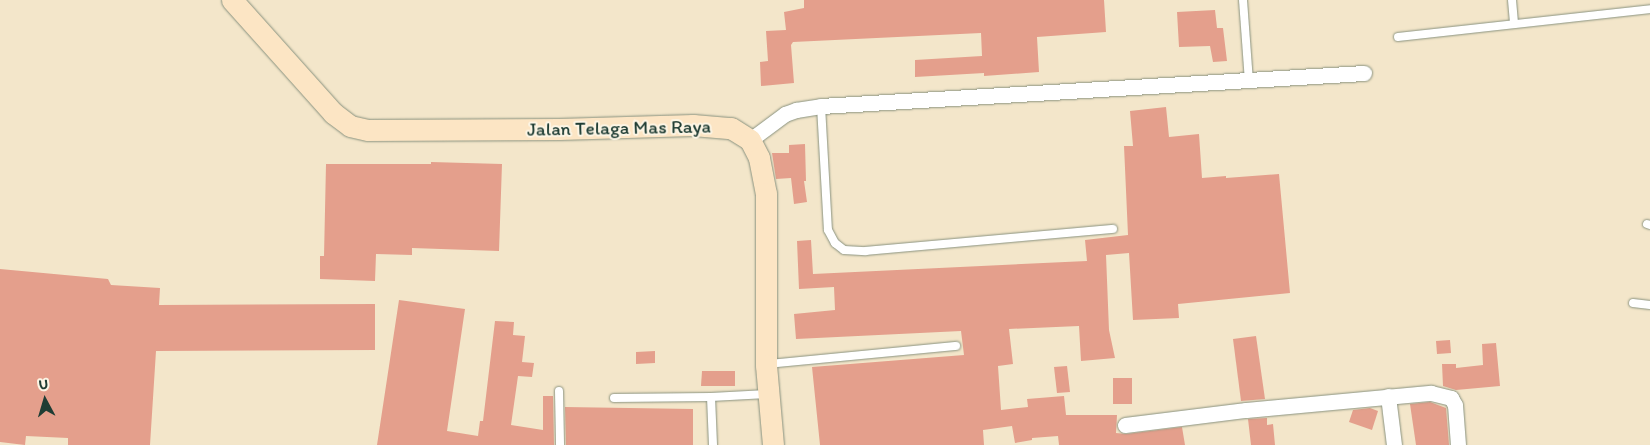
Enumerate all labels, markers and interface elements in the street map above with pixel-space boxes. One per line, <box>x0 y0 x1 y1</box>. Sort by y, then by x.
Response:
street label: Jalan Telaga Mas Raya <box>528 115 710 141</box>
north arrow <box>20 375 70 425</box>
text: U <box>38 376 49 394</box>

